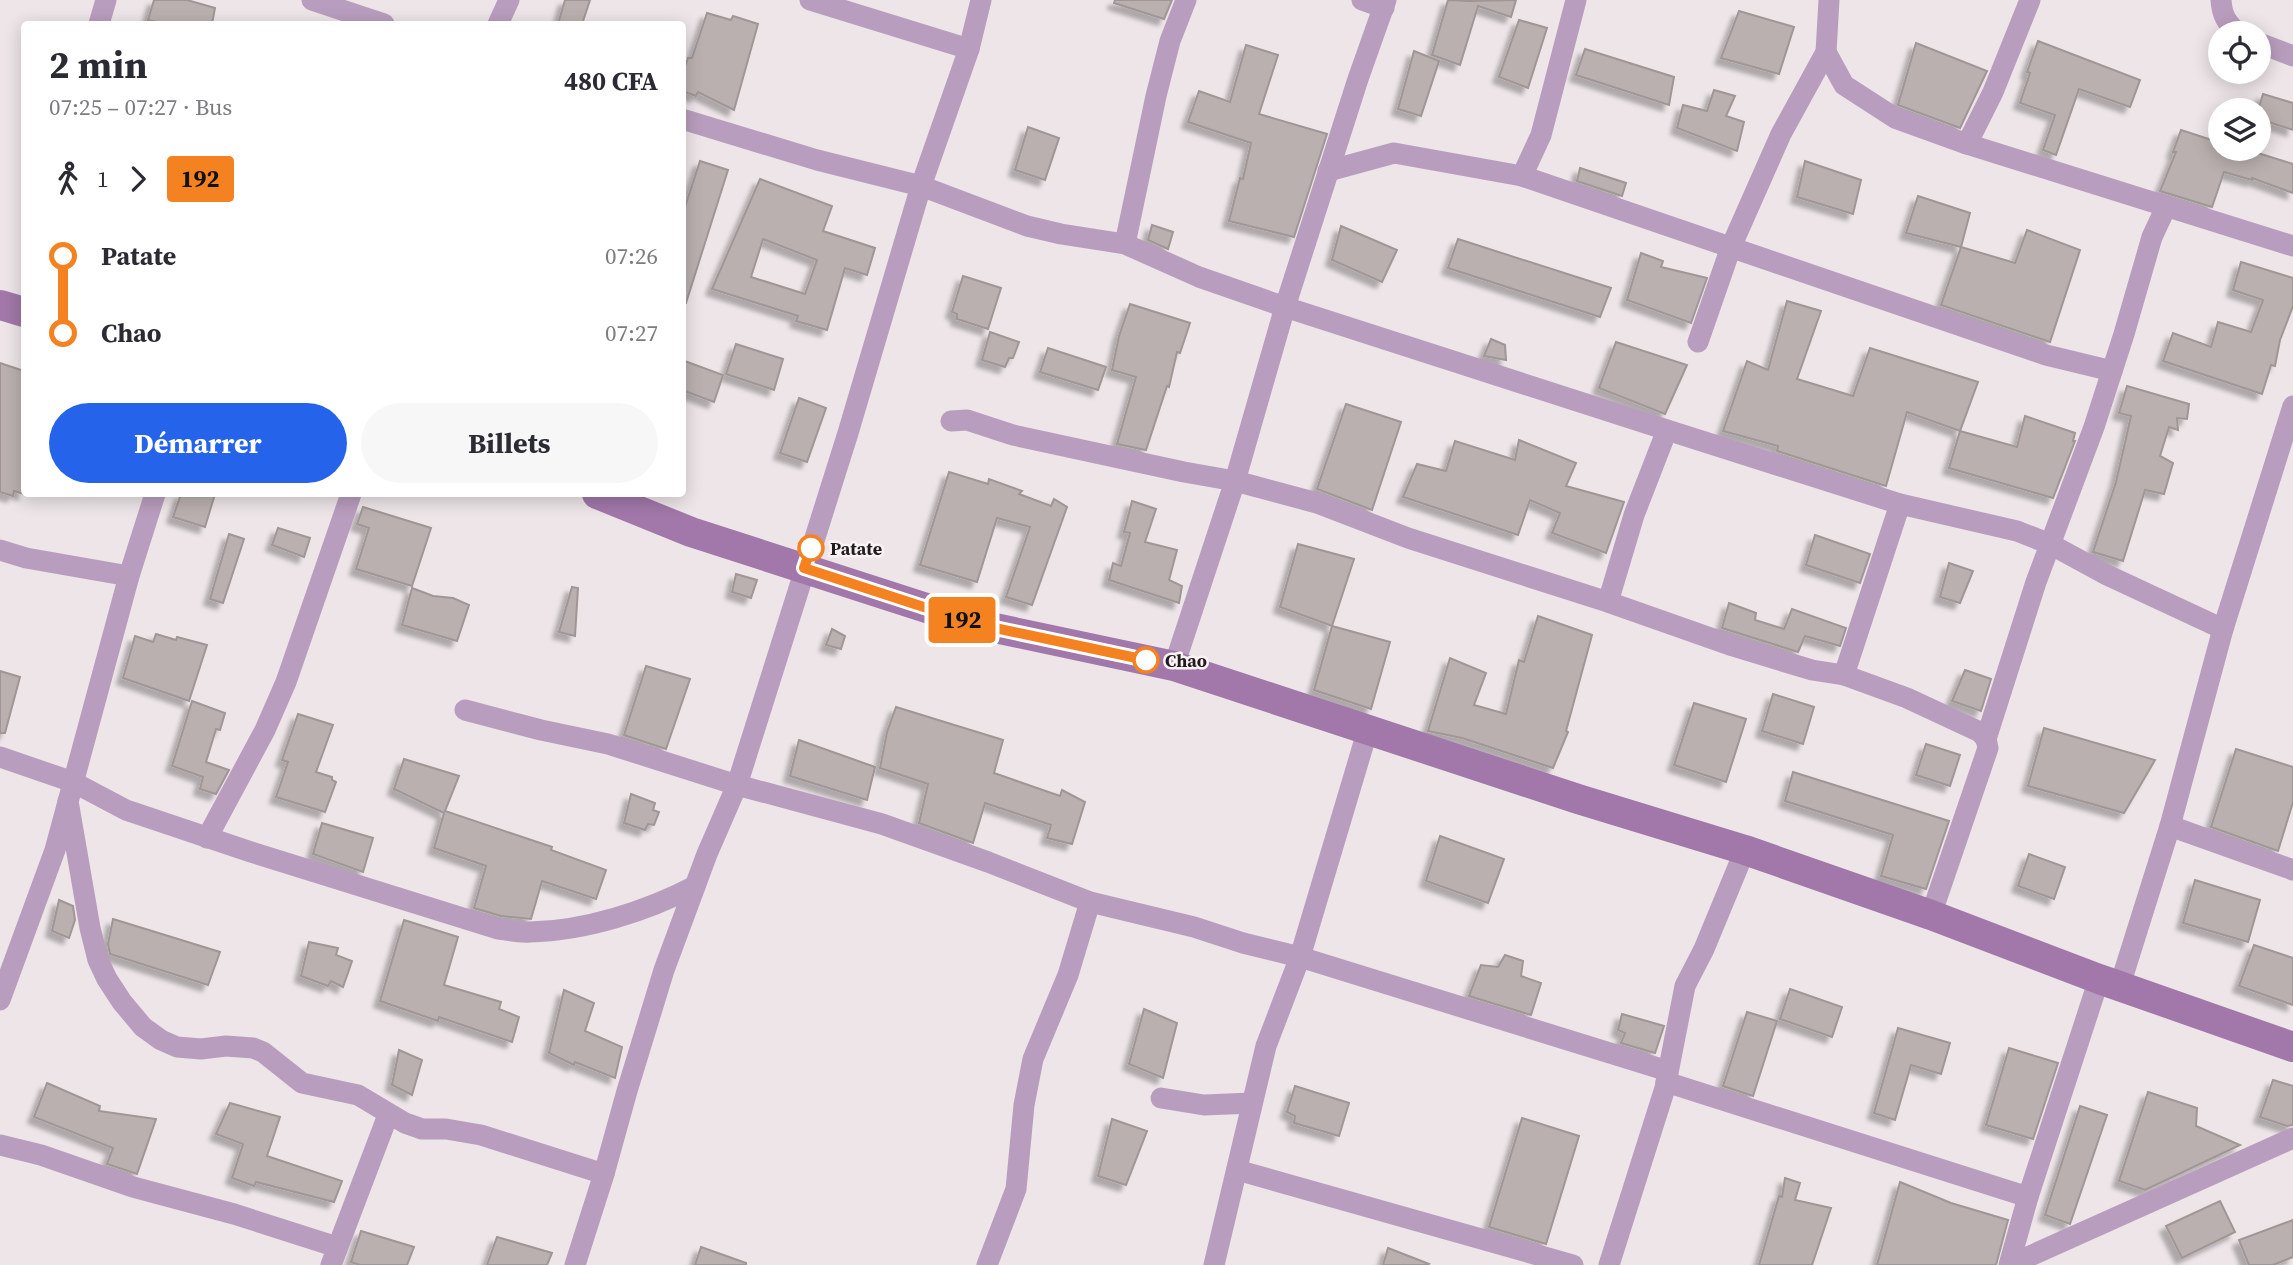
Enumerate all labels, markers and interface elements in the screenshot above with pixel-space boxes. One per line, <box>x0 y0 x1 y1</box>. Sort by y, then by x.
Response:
map controls <box>2208 21 2271 161</box>
button: locate <box>2208 21 2271 84</box>
text: 2 min <box>49 39 148 91</box>
text: 480 CFA <box>564 63 658 99</box>
text: 07:25 – 07:27 · Bus <box>49 91 232 123</box>
button: layers <box>2208 98 2271 161</box>
icon: walk <box>49 160 87 198</box>
icon: forward <box>119 160 157 198</box>
text: 192 <box>181 162 220 195</box>
text: 1 <box>97 163 109 195</box>
text: Patate <box>101 238 176 274</box>
text: 07:26 <box>605 240 658 272</box>
text: Chao <box>101 315 162 351</box>
text: 07:27 <box>605 317 658 349</box>
button: Démarrer <box>49 403 347 483</box>
button: Billets <box>361 403 658 483</box>
marker: Patate <box>798 535 824 561</box>
place label: Patate <box>830 536 882 561</box>
line badge: 192 <box>922 597 1002 643</box>
text: 192 <box>942 603 982 636</box>
marker: Chao <box>1133 647 1159 673</box>
place label: Chao <box>1165 648 1207 673</box>

